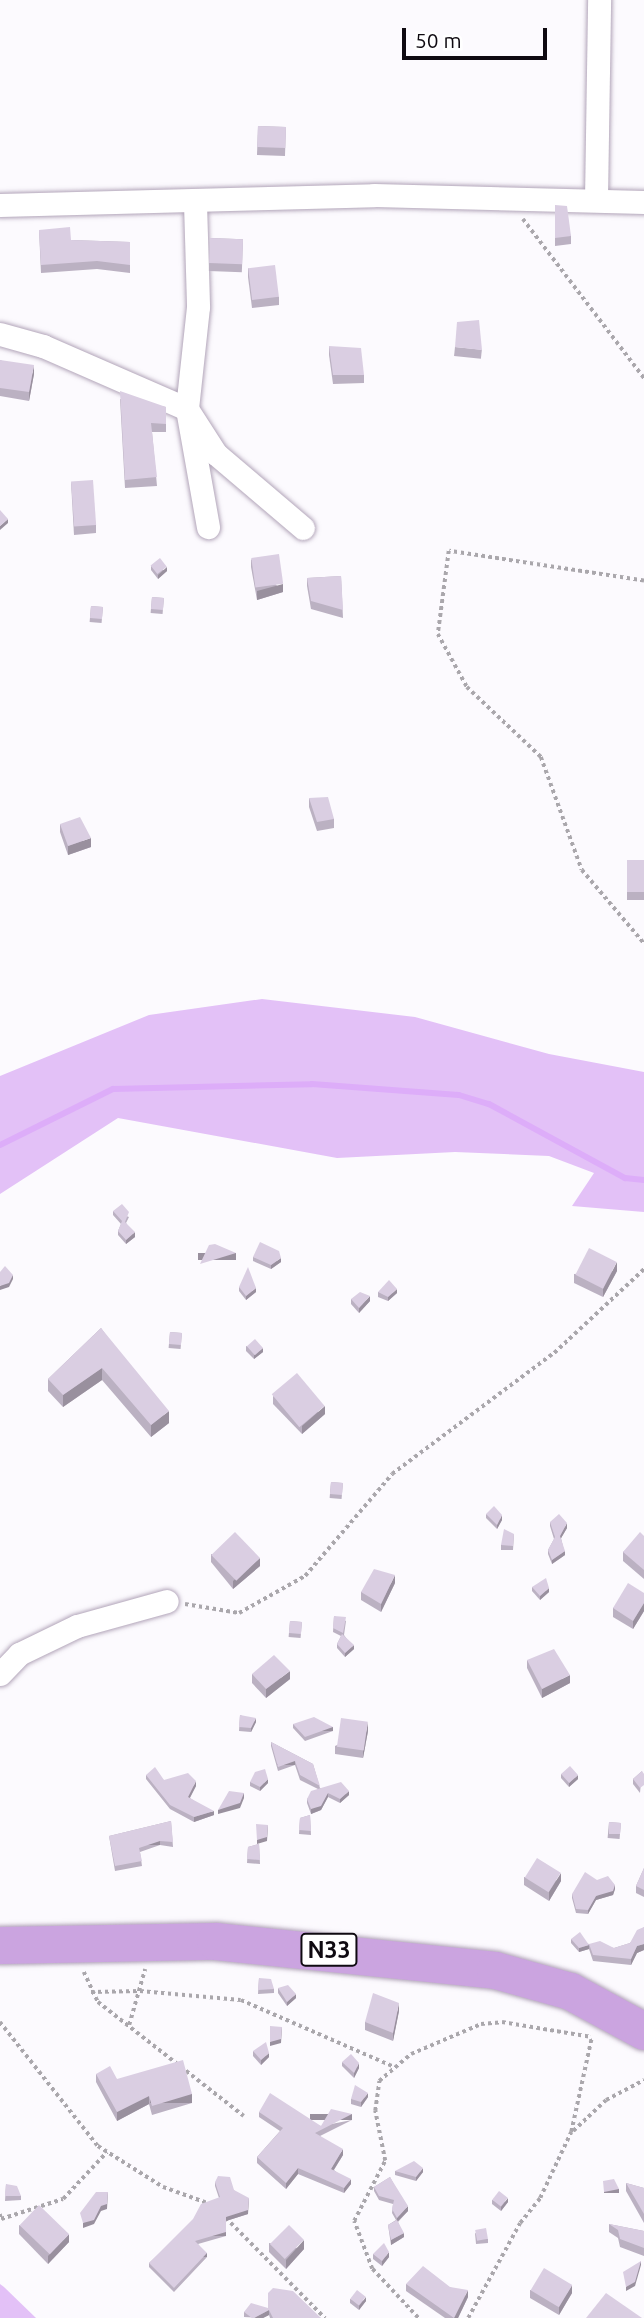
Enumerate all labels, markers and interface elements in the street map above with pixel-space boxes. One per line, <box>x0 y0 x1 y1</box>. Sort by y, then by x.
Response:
scale bar <box>406 14 551 58</box>
text: 50 m <box>415 28 462 52</box>
road number: N33 <box>299 1930 359 1969</box>

